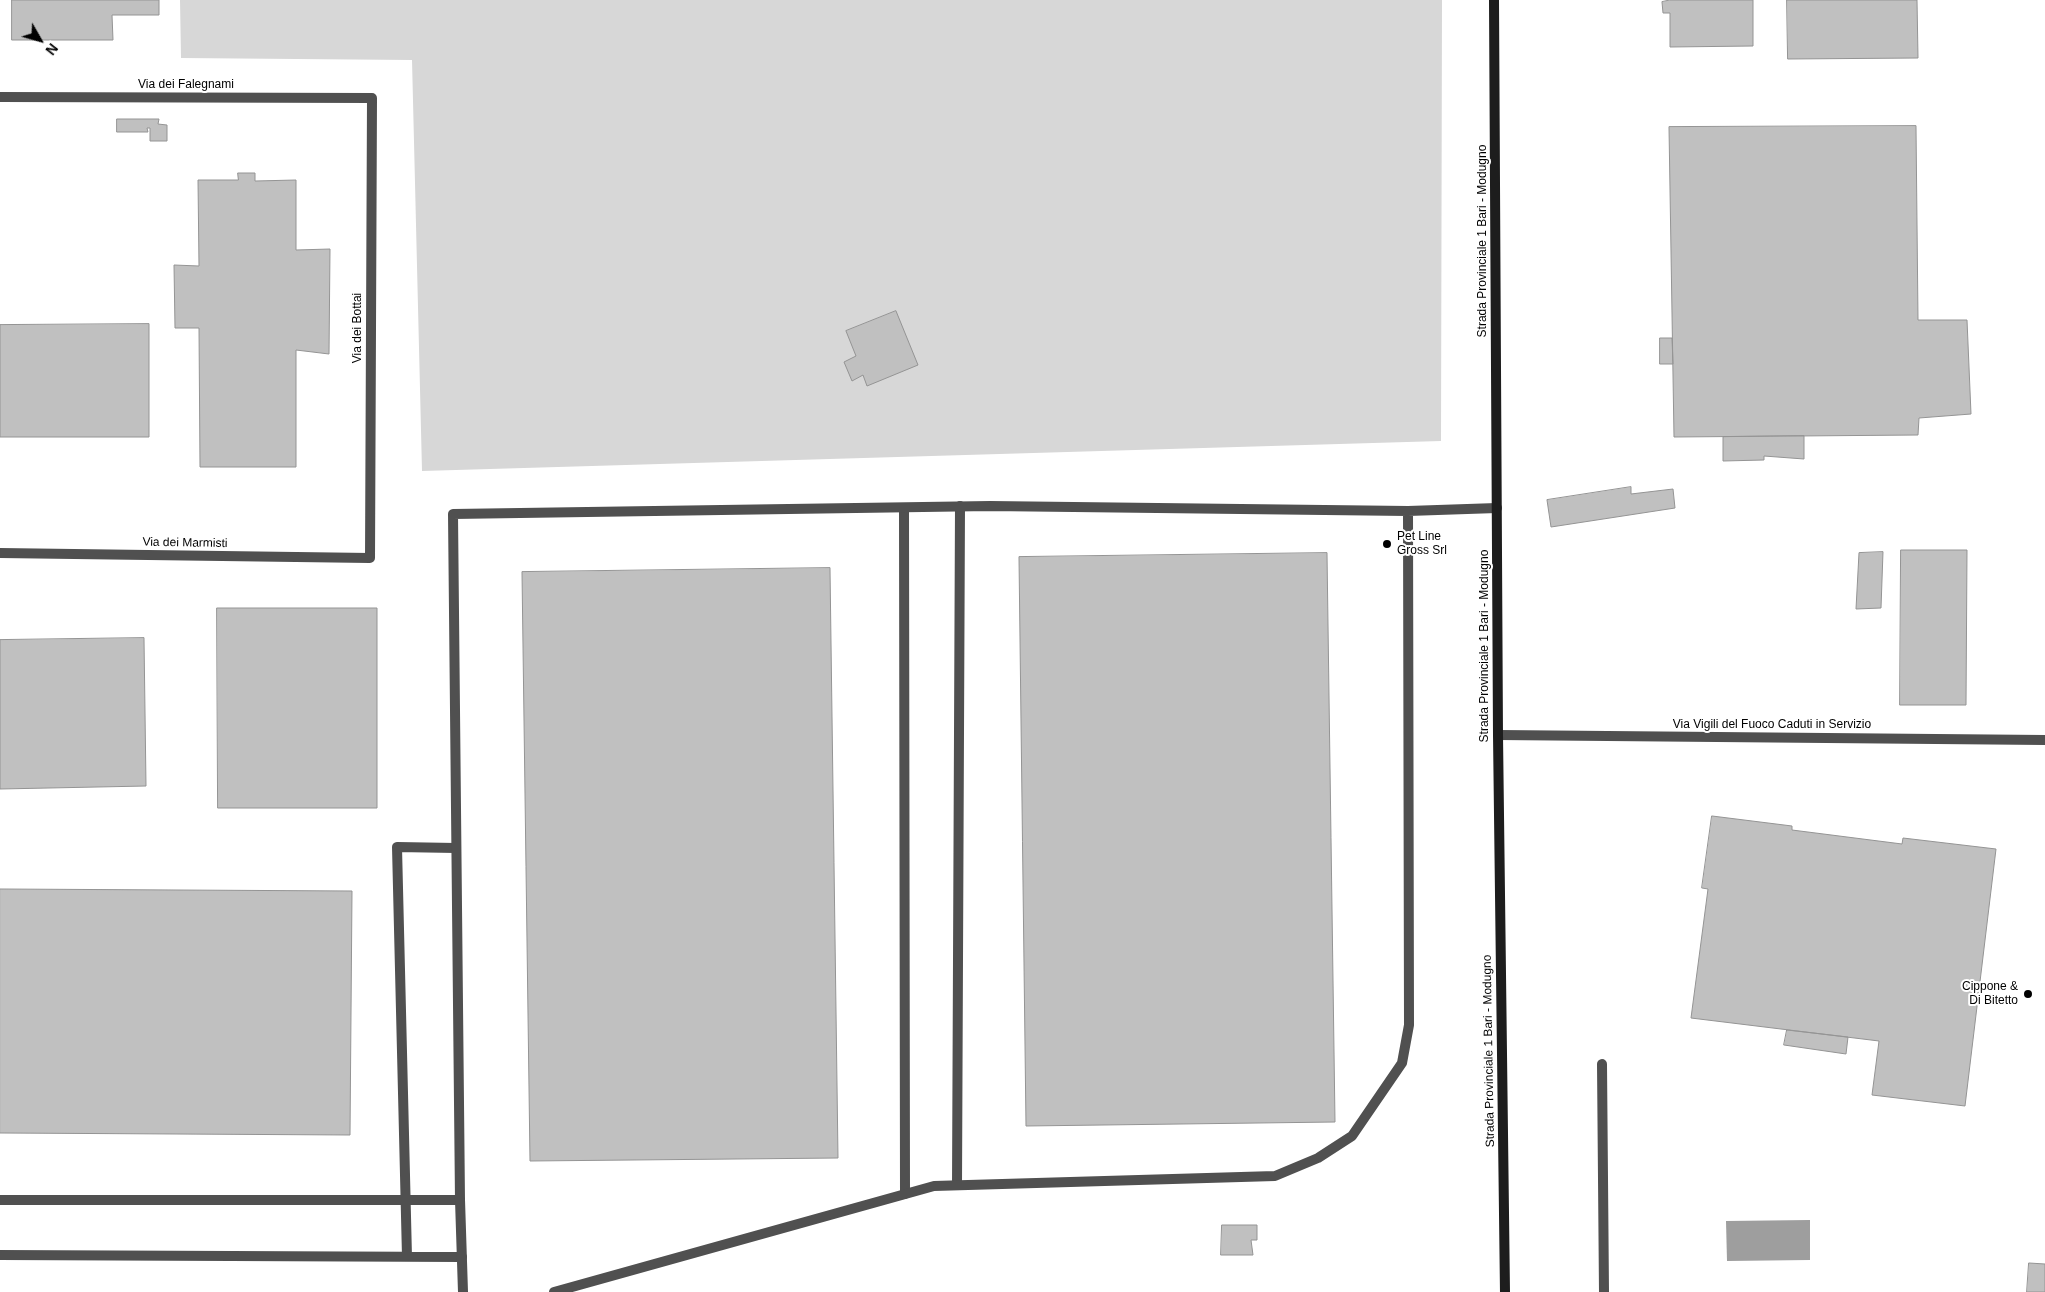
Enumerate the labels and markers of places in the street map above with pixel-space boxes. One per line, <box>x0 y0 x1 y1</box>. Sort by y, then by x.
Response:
place label: Pet Line Gross Srl <box>1397 530 1447 558</box>
marker: Pet Line Gross Srl <box>1381 538 1393 550</box>
place label: Cippone & Di Bitetto <box>1962 980 2018 1008</box>
marker: Cippone & Di Bitetto <box>2022 988 2034 1000</box>

